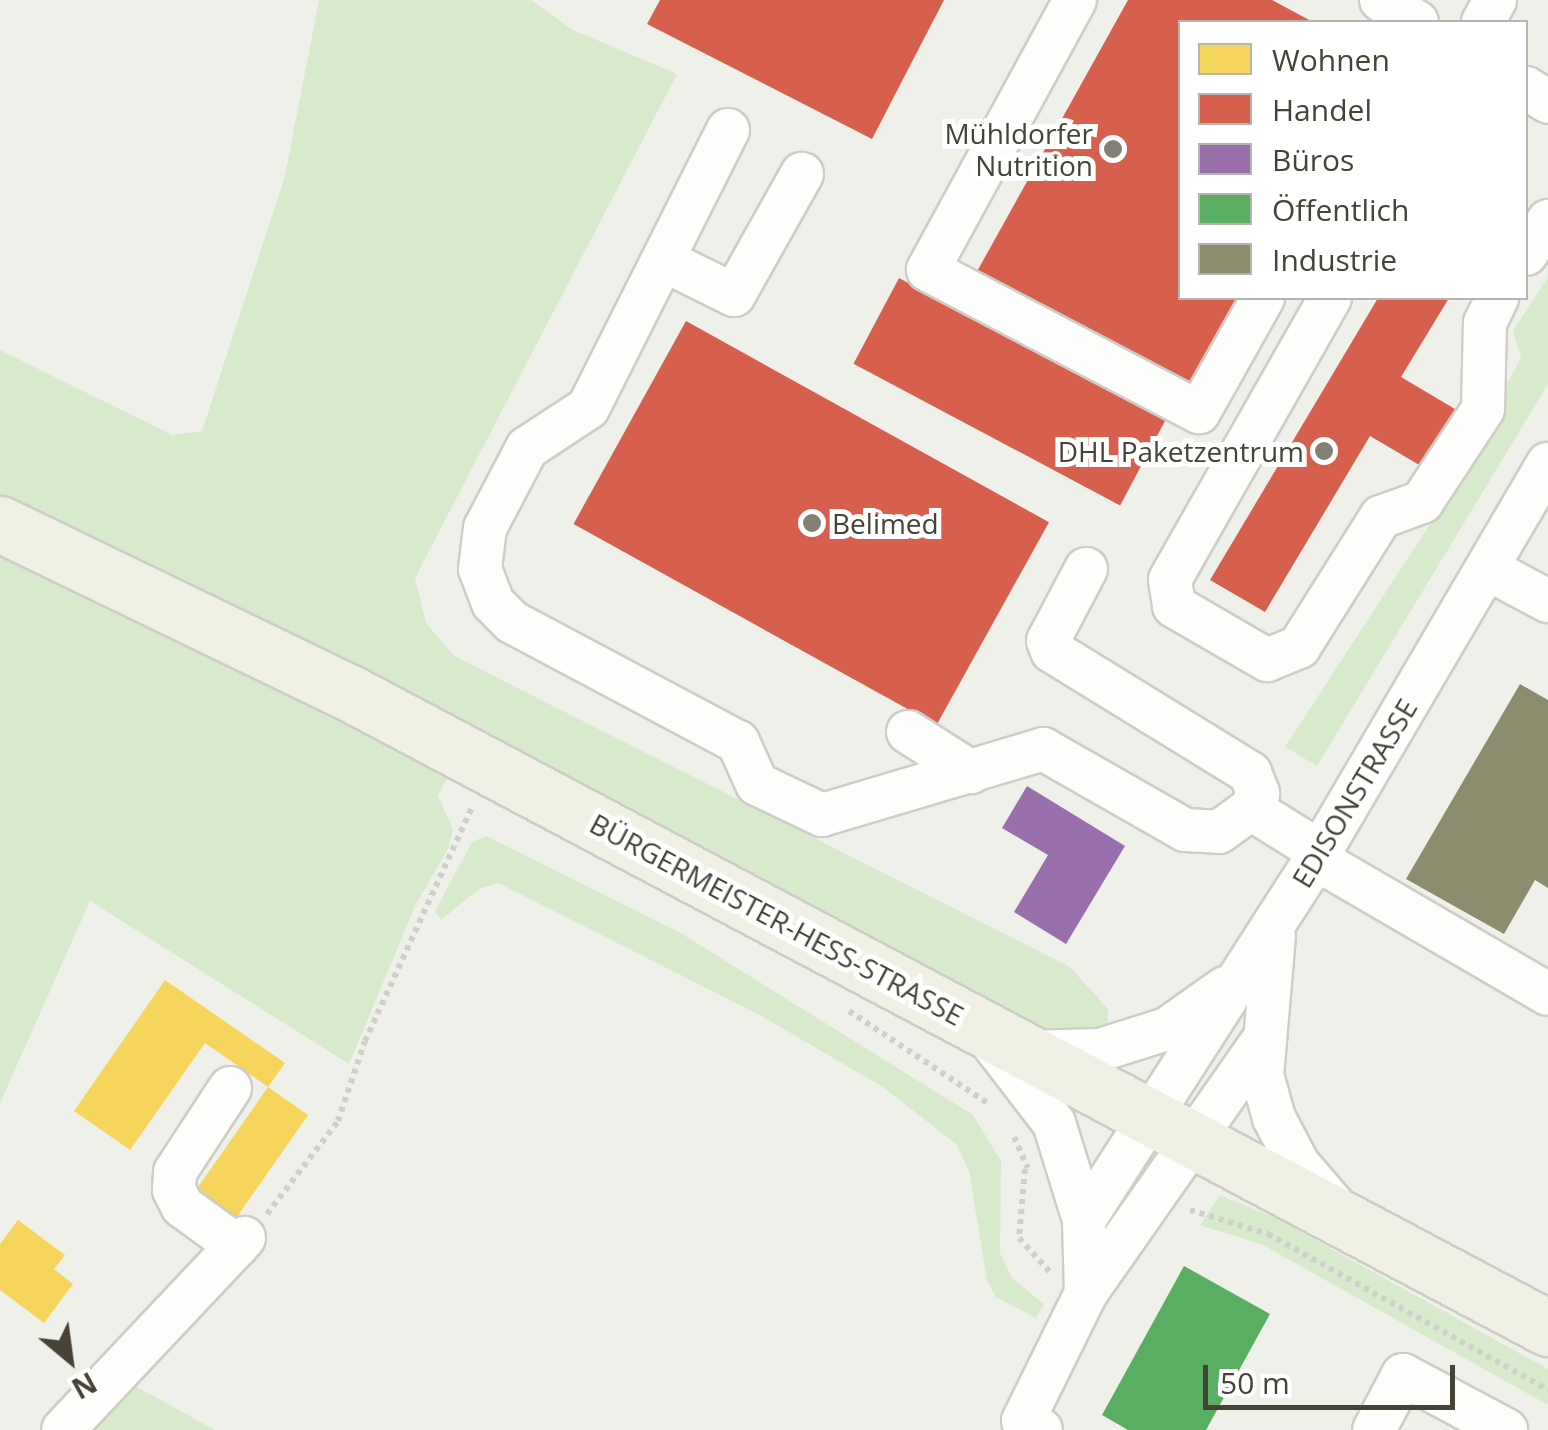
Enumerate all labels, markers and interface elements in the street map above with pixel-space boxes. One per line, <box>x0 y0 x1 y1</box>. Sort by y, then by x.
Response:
legend <box>1178 20 1528 300</box>
text: Wohnen <box>1272 39 1390 80</box>
text: Handel <box>1272 89 1372 130</box>
place label: Mühldorfer Nutrition <box>944 116 1093 182</box>
marker: Mühldorfer Nutrition <box>1102 138 1124 160</box>
text: Büros <box>1272 139 1354 180</box>
text: Öffentlich <box>1272 189 1409 230</box>
text: Industrie <box>1272 239 1397 280</box>
place label: DHL Paketzentrum <box>1058 434 1304 468</box>
marker: DHL Paketzentrum <box>1313 440 1335 462</box>
place label: Belimed <box>832 506 939 540</box>
marker: Belimed <box>801 512 823 534</box>
street label: EDISONSTRASSE <box>1285 693 1423 893</box>
street label: BÜRGERMEISTER-HESS-STRASSE <box>585 806 969 1032</box>
north arrow <box>20 1310 120 1410</box>
scale bar <box>1208 1345 1460 1407</box>
text: 50 m <box>1220 1362 1290 1403</box>
text: N <box>65 1364 104 1408</box>

